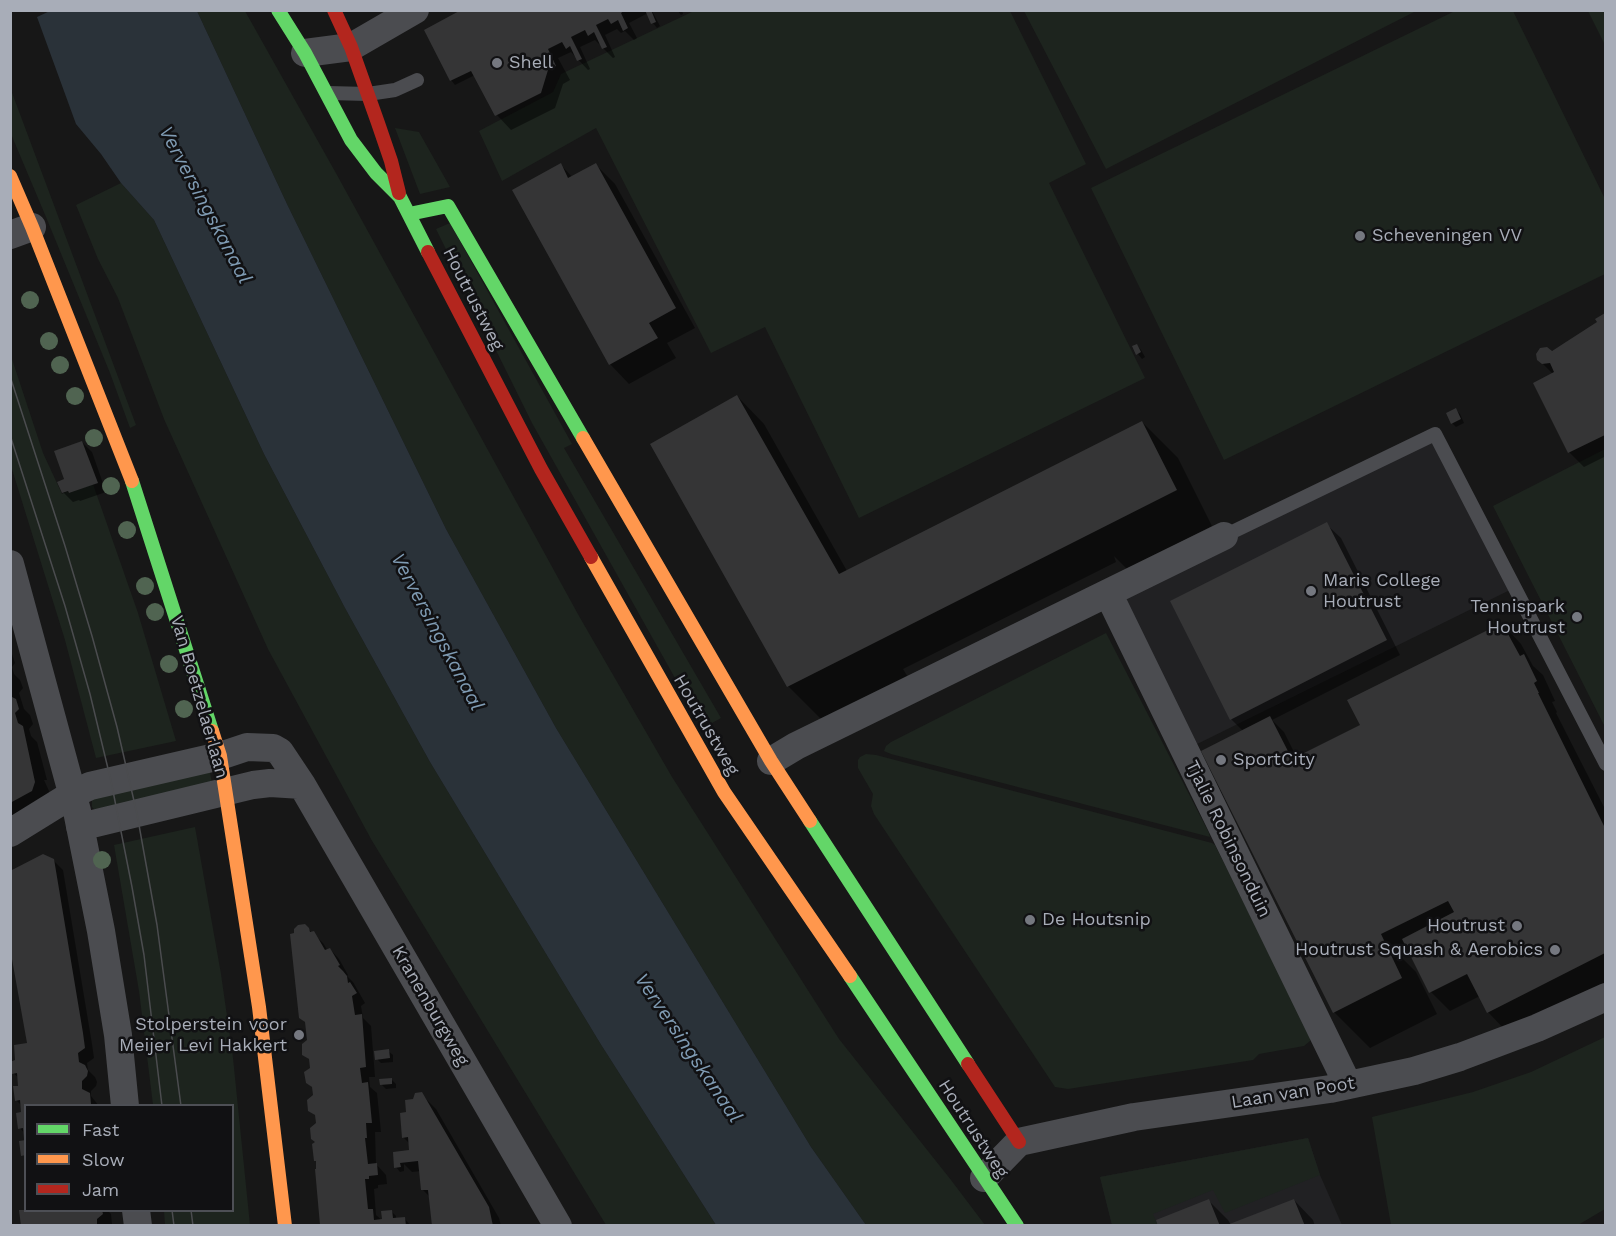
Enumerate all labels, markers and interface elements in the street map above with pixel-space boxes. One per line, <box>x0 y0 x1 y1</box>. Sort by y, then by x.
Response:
place label: Shell <box>509 52 553 74</box>
marker: Shell <box>490 56 504 70</box>
water label: Verversingskanaal <box>153 122 257 288</box>
place label: Scheveningen VV <box>1372 225 1522 247</box>
marker: Scheveningen VV <box>1353 229 1367 243</box>
street label: Houtrustweg <box>438 244 508 354</box>
water label: Verversingskanaal <box>385 549 489 715</box>
place label: Maris College Houtrust <box>1323 570 1441 612</box>
marker: Maris College Houtrust <box>1304 584 1318 598</box>
place label: Tennispark Houtrust <box>1470 596 1565 638</box>
marker: Tennispark Houtrust <box>1570 610 1584 624</box>
street label: Van Boetzelaerlaan <box>165 613 233 781</box>
street label: Houtrustweg <box>668 671 744 779</box>
place label: SportCity <box>1233 749 1315 771</box>
marker: SportCity <box>1214 753 1228 767</box>
street label: Tjalie Robinsonduin <box>1181 757 1275 921</box>
place label: De Houtsnip <box>1042 909 1151 931</box>
marker: De Houtsnip <box>1023 913 1037 927</box>
place label: Houtrust <box>1427 915 1505 937</box>
marker: Houtrust <box>1510 919 1524 933</box>
place label: Houtrust Squash & Aerobics <box>1295 939 1543 961</box>
street label: Kranenburgweg <box>387 942 473 1070</box>
marker: Houtrust Squash & Aerobics <box>1548 943 1562 957</box>
water label: Verversingskanaal <box>629 969 747 1127</box>
place label: Stolperstein voor Meijer Levi Hakkert <box>119 1014 287 1056</box>
marker: Stolperstein voor Meijer Levi Hakkert <box>292 1028 306 1042</box>
street label: Laan van Poot <box>1230 1073 1356 1113</box>
street label: Houtrustweg <box>933 1076 1013 1182</box>
legend <box>24 1104 234 1212</box>
text: Fast <box>82 1119 119 1140</box>
text: Slow <box>82 1149 125 1170</box>
text: Jam <box>82 1179 119 1200</box>

